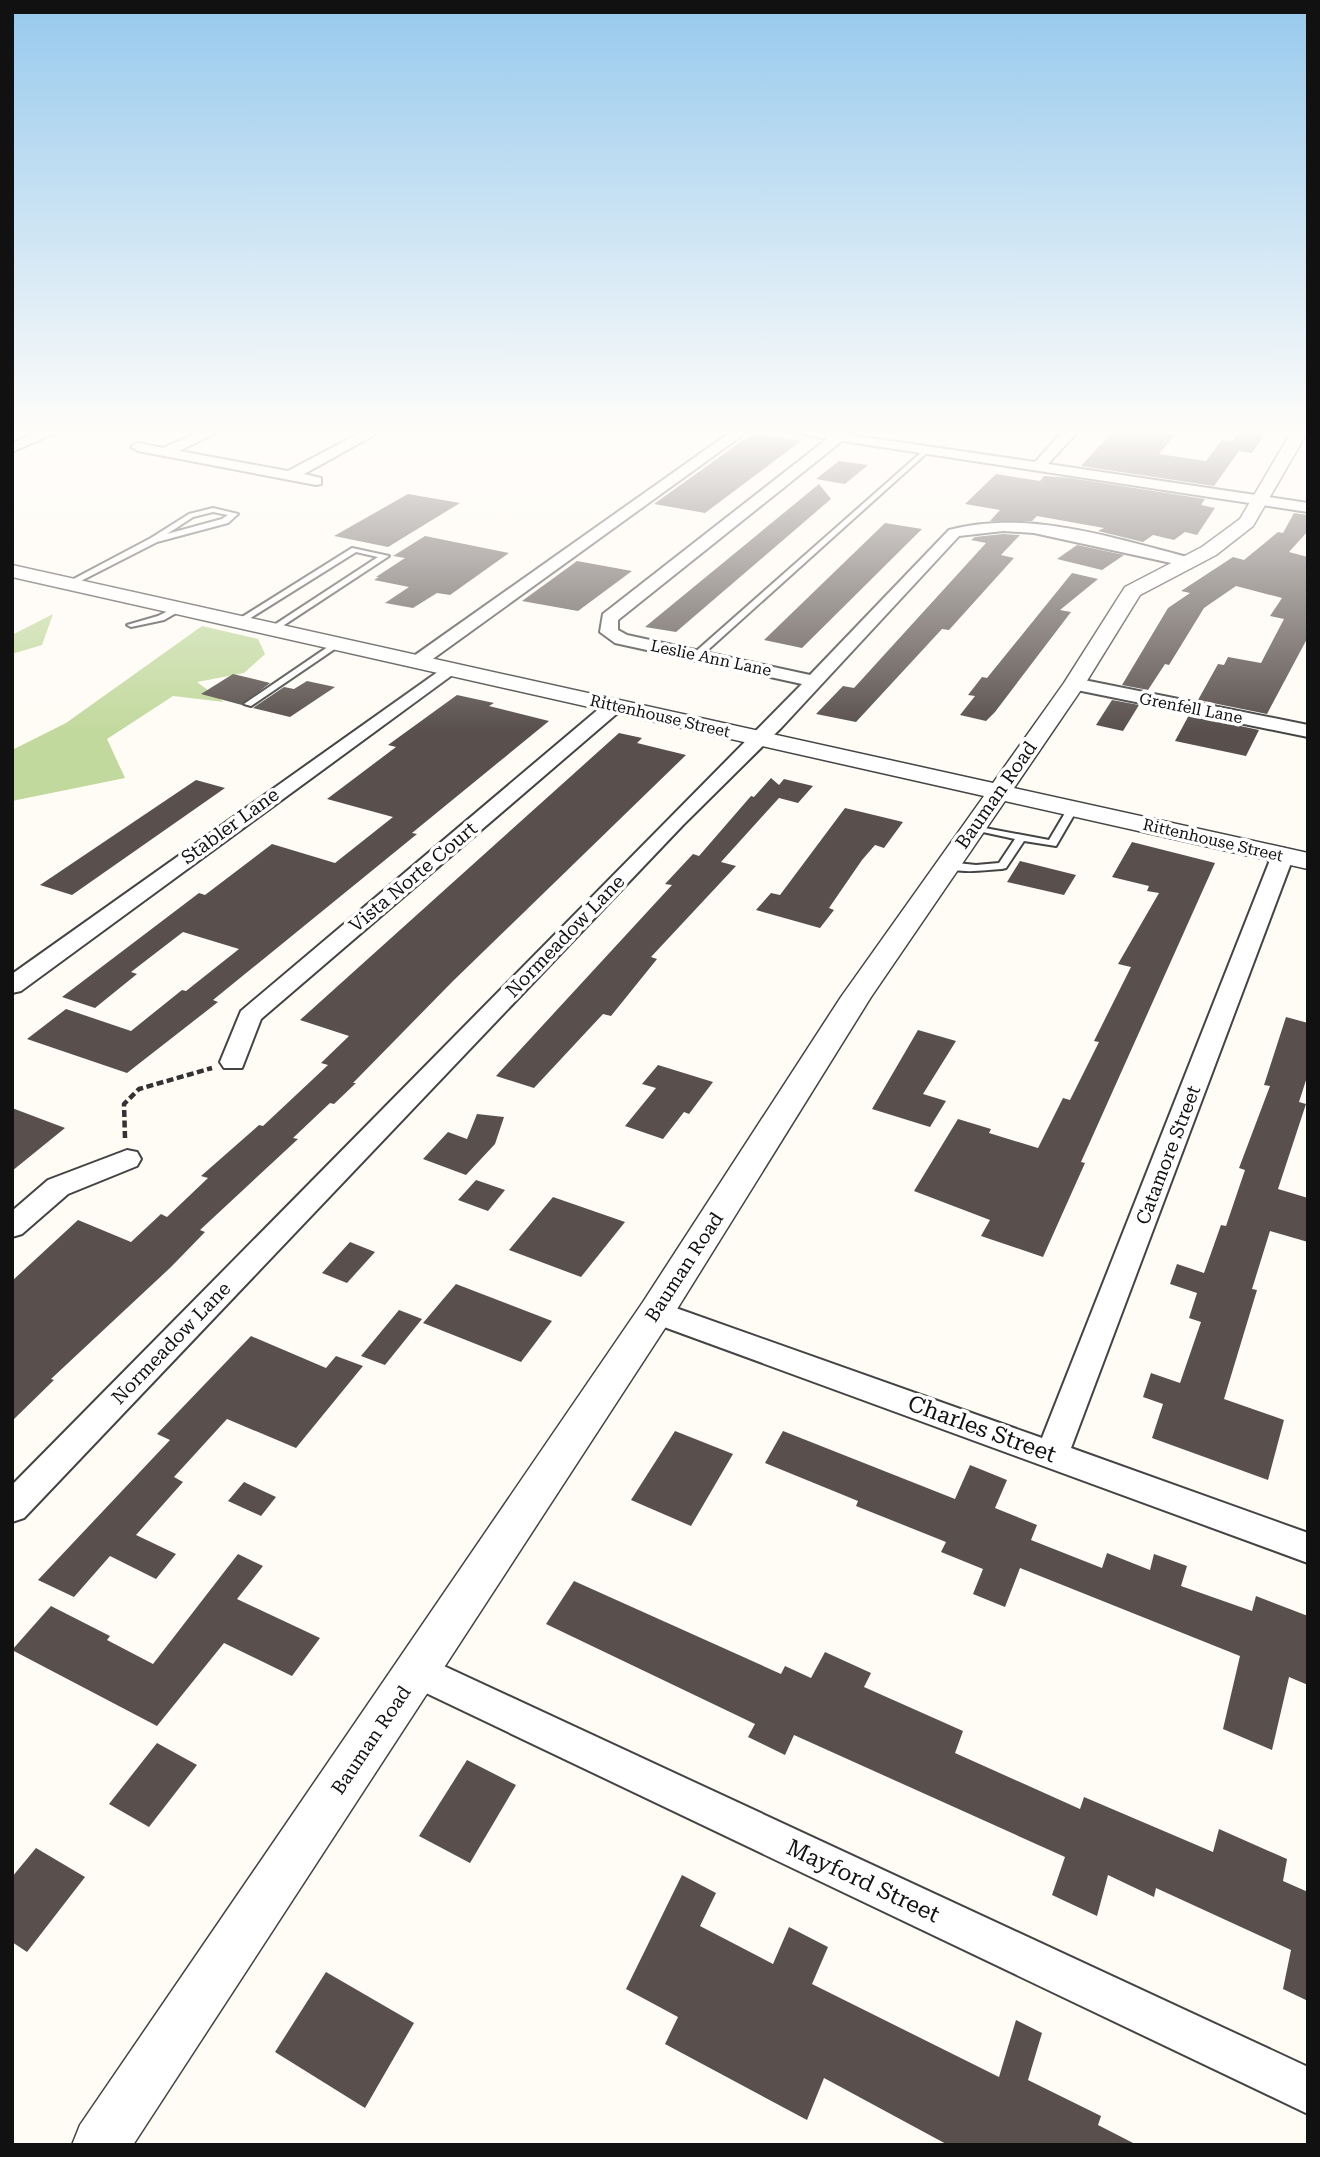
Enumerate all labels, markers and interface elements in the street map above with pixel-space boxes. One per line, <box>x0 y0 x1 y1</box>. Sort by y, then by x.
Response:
street label: Leslie Ann Lane <box>649 636 773 680</box>
street label: Grenfell Lane <box>1138 689 1244 727</box>
street label: Rittenhouse Street <box>588 691 732 741</box>
street label: Bauman Road <box>950 737 1042 853</box>
street label: Stabler Lane <box>177 783 283 869</box>
street label: Rittenhouse Street <box>1141 815 1285 865</box>
street label: Vista Norte Court <box>344 817 482 937</box>
street label: Normeadow Lane <box>501 870 629 1002</box>
street label: Catamore Street <box>1131 1082 1205 1228</box>
street label: Bauman Road <box>640 1208 728 1326</box>
street label: Normeadow Lane <box>107 1277 235 1409</box>
street label: Charles Street <box>904 1390 1060 1468</box>
street label: Bauman Road <box>326 1681 416 1799</box>
street label: Mayford Street <box>782 1834 944 1928</box>

